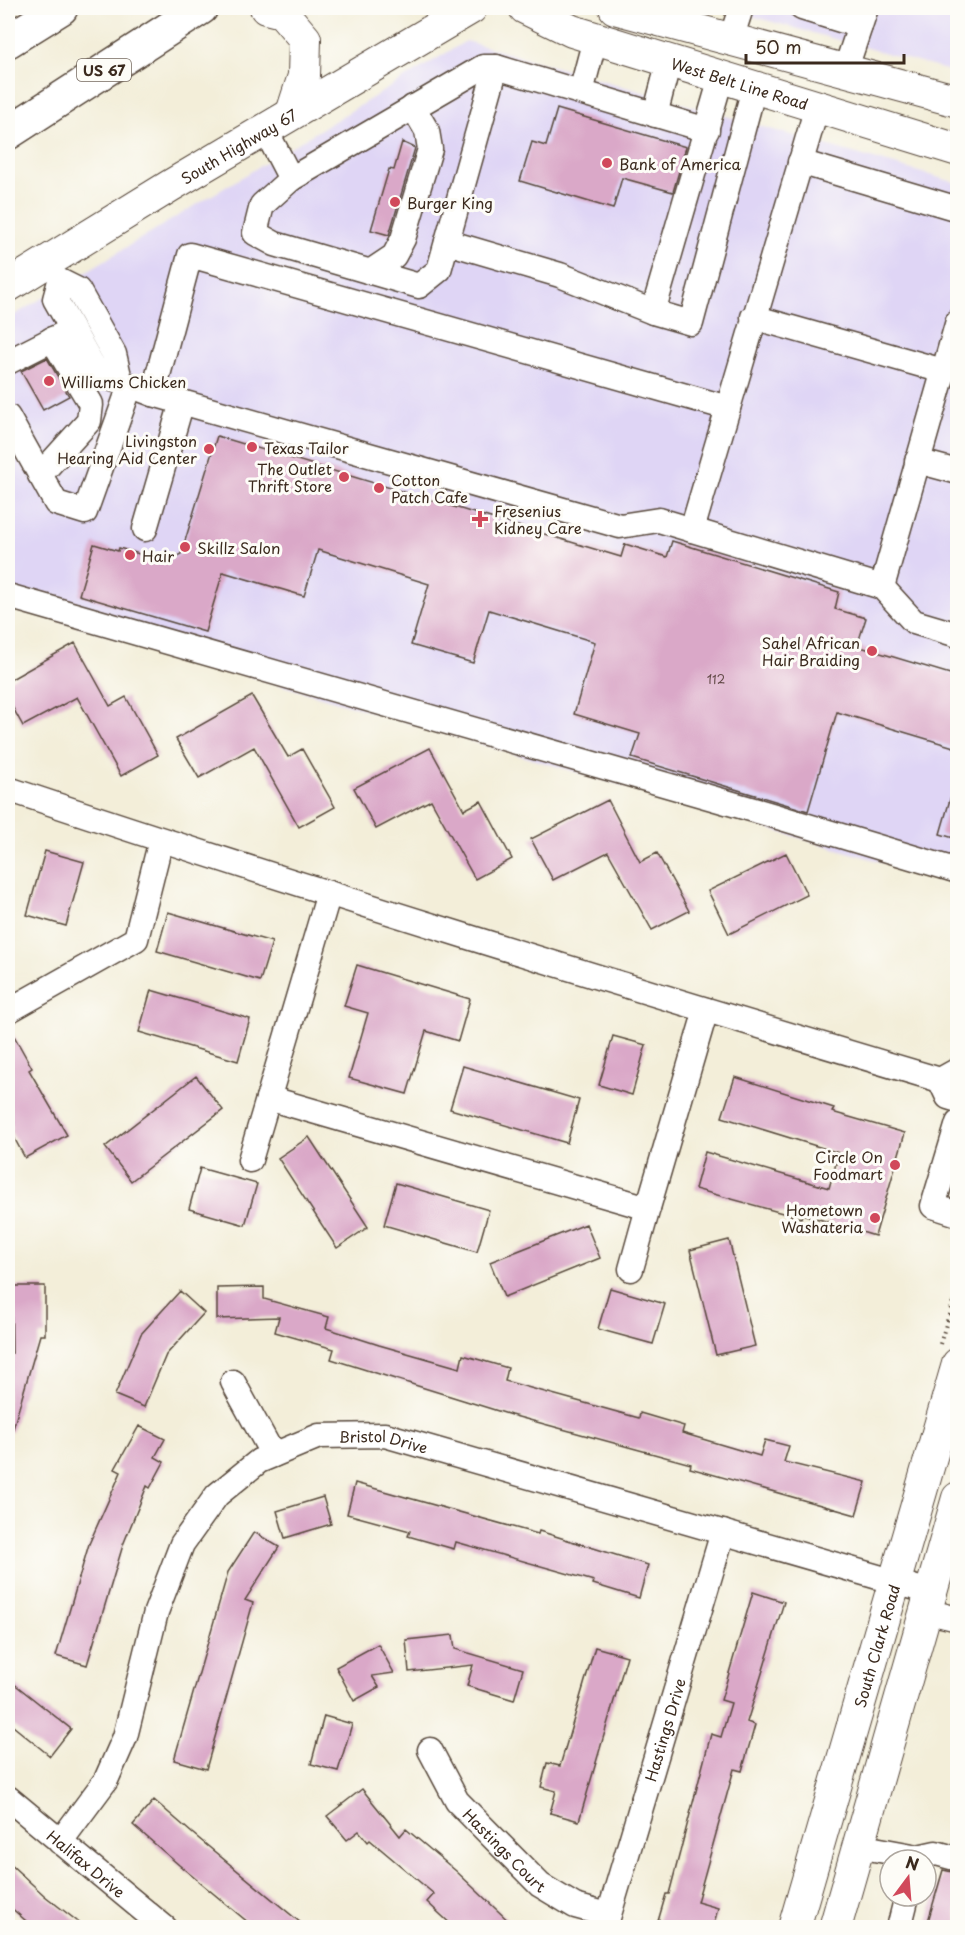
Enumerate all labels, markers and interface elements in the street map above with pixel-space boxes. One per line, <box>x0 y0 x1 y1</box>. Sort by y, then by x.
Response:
scale bar <box>746 27 904 65</box>
text: 50 m <box>755 33 802 60</box>
street label: West Belt Line Road <box>668 51 811 115</box>
road number: US 67 <box>77 59 131 81</box>
street label: South Highway 67 <box>176 102 301 189</box>
place label: Bank of America <box>619 152 742 175</box>
marker: Bank of America <box>600 156 614 170</box>
place label: Burger King <box>407 191 493 214</box>
marker: Burger King <box>388 195 402 209</box>
place label: Williams Chicken <box>61 370 186 393</box>
marker: Williams Chicken <box>42 374 56 388</box>
place label: Livingston Hearing Aid Center <box>57 429 197 469</box>
place label: Texas Tailor <box>264 436 349 459</box>
marker: Texas Tailor <box>245 440 259 454</box>
marker: Livingston Hearing Aid Center <box>202 442 216 456</box>
place label: The Outlet Thrift Store <box>248 457 332 497</box>
place label: Cotton Patch Cafe <box>391 468 468 508</box>
marker: The Outlet Thrift Store <box>337 470 351 484</box>
marker: Cotton Patch Cafe <box>372 481 386 495</box>
place label: Fresenius Kidney Care <box>494 499 582 539</box>
marker: Fresenius Kidney Care <box>471 510 489 528</box>
place label: Skillz Salon <box>197 536 280 559</box>
marker: Skillz Salon <box>178 540 192 554</box>
place label: Hair <box>142 544 174 567</box>
marker: Hair <box>123 548 137 562</box>
place label: Sahel African Hair Braiding <box>762 631 860 671</box>
marker: Sahel African Hair Braiding <box>865 644 879 658</box>
house number: 112 <box>707 670 725 688</box>
place label: Circle On Foodmart <box>813 1145 883 1185</box>
marker: Circle On Foodmart <box>888 1158 902 1172</box>
place label: Hometown Washateria <box>781 1198 864 1238</box>
marker: Hometown Washateria <box>868 1211 882 1225</box>
street label: Bristol Drive <box>339 1423 431 1458</box>
street label: South Clark Road <box>847 1581 905 1710</box>
street label: Hastings Drive <box>638 1675 690 1784</box>
street label: Hastings Court <box>458 1802 550 1897</box>
street label: Halifax Drive <box>42 1824 131 1902</box>
north arrow <box>878 1848 938 1908</box>
text: N <box>903 1849 922 1876</box>

